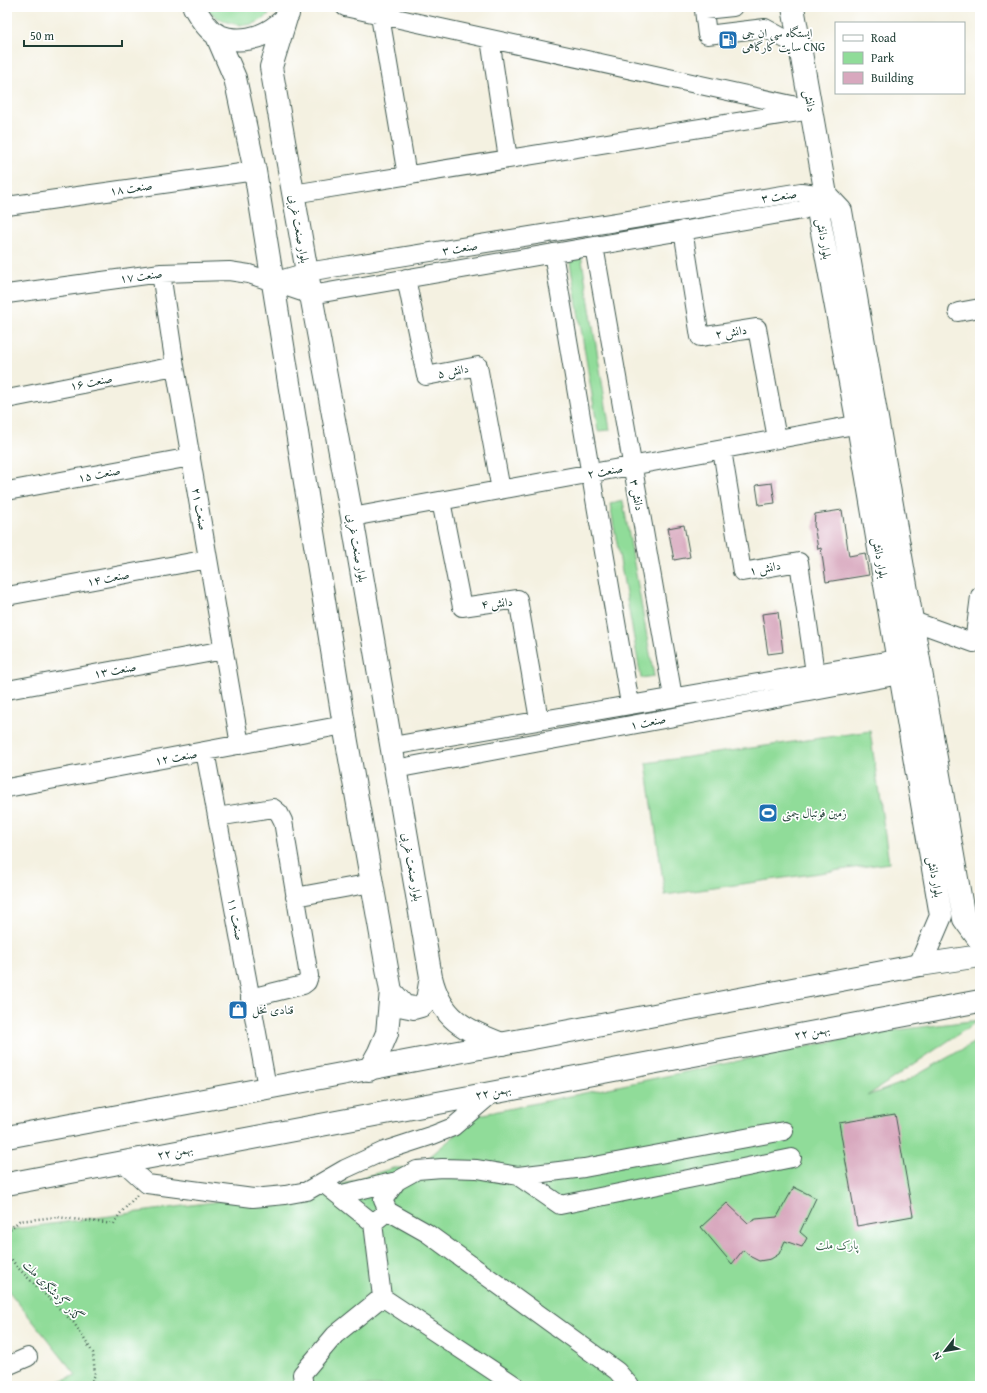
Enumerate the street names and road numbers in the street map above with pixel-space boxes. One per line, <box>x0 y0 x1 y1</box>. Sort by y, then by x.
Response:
street label: دانش <box>799 89 821 113</box>
street label: صنعت ۱۸ <box>108 176 153 199</box>
street label: صنعت ۳ <box>760 185 798 206</box>
street label: بلوار صنعت غربی <box>284 193 314 265</box>
street label: بلوار دانش <box>812 217 836 261</box>
street label: صنعت ۳ <box>441 236 479 259</box>
street label: صنعت ۱۷ <box>119 264 163 287</box>
street label: دانش ۲ <box>714 321 748 343</box>
street label: دانش ۵ <box>436 359 470 383</box>
street label: صنعت ۱۶ <box>68 369 114 394</box>
street label: صنعت ۲ <box>586 459 624 482</box>
street label: صنعت ۱۵ <box>76 461 122 486</box>
street label: دانش ۳ <box>625 478 649 512</box>
street label: صنعت ۲۱ <box>188 486 213 532</box>
street label: بلوار صنعت غربی <box>342 512 372 584</box>
street label: بلوار دانش <box>868 536 892 580</box>
street label: دانش ۱ <box>748 556 782 580</box>
street label: صنعت ۱۴ <box>85 565 131 590</box>
street label: دانش ۴ <box>480 593 514 613</box>
street label: صنعت ۱۳ <box>92 657 138 682</box>
street label: صنعت ۱ <box>629 710 667 733</box>
street label: صنعت ۱۲ <box>153 744 199 769</box>
street label: بلوار صنعت غربی <box>397 831 427 903</box>
street label: بلوار دانش <box>923 855 947 899</box>
street label: صنعت ۱۱ <box>224 896 249 942</box>
street label: ۲۲ بهمن <box>793 1020 831 1044</box>
street label: ۲۲ بهمن <box>474 1080 512 1104</box>
street label: ۲۲ بهمن <box>156 1140 194 1164</box>
street label: گذر گردشگری ملت <box>19 1256 87 1325</box>

